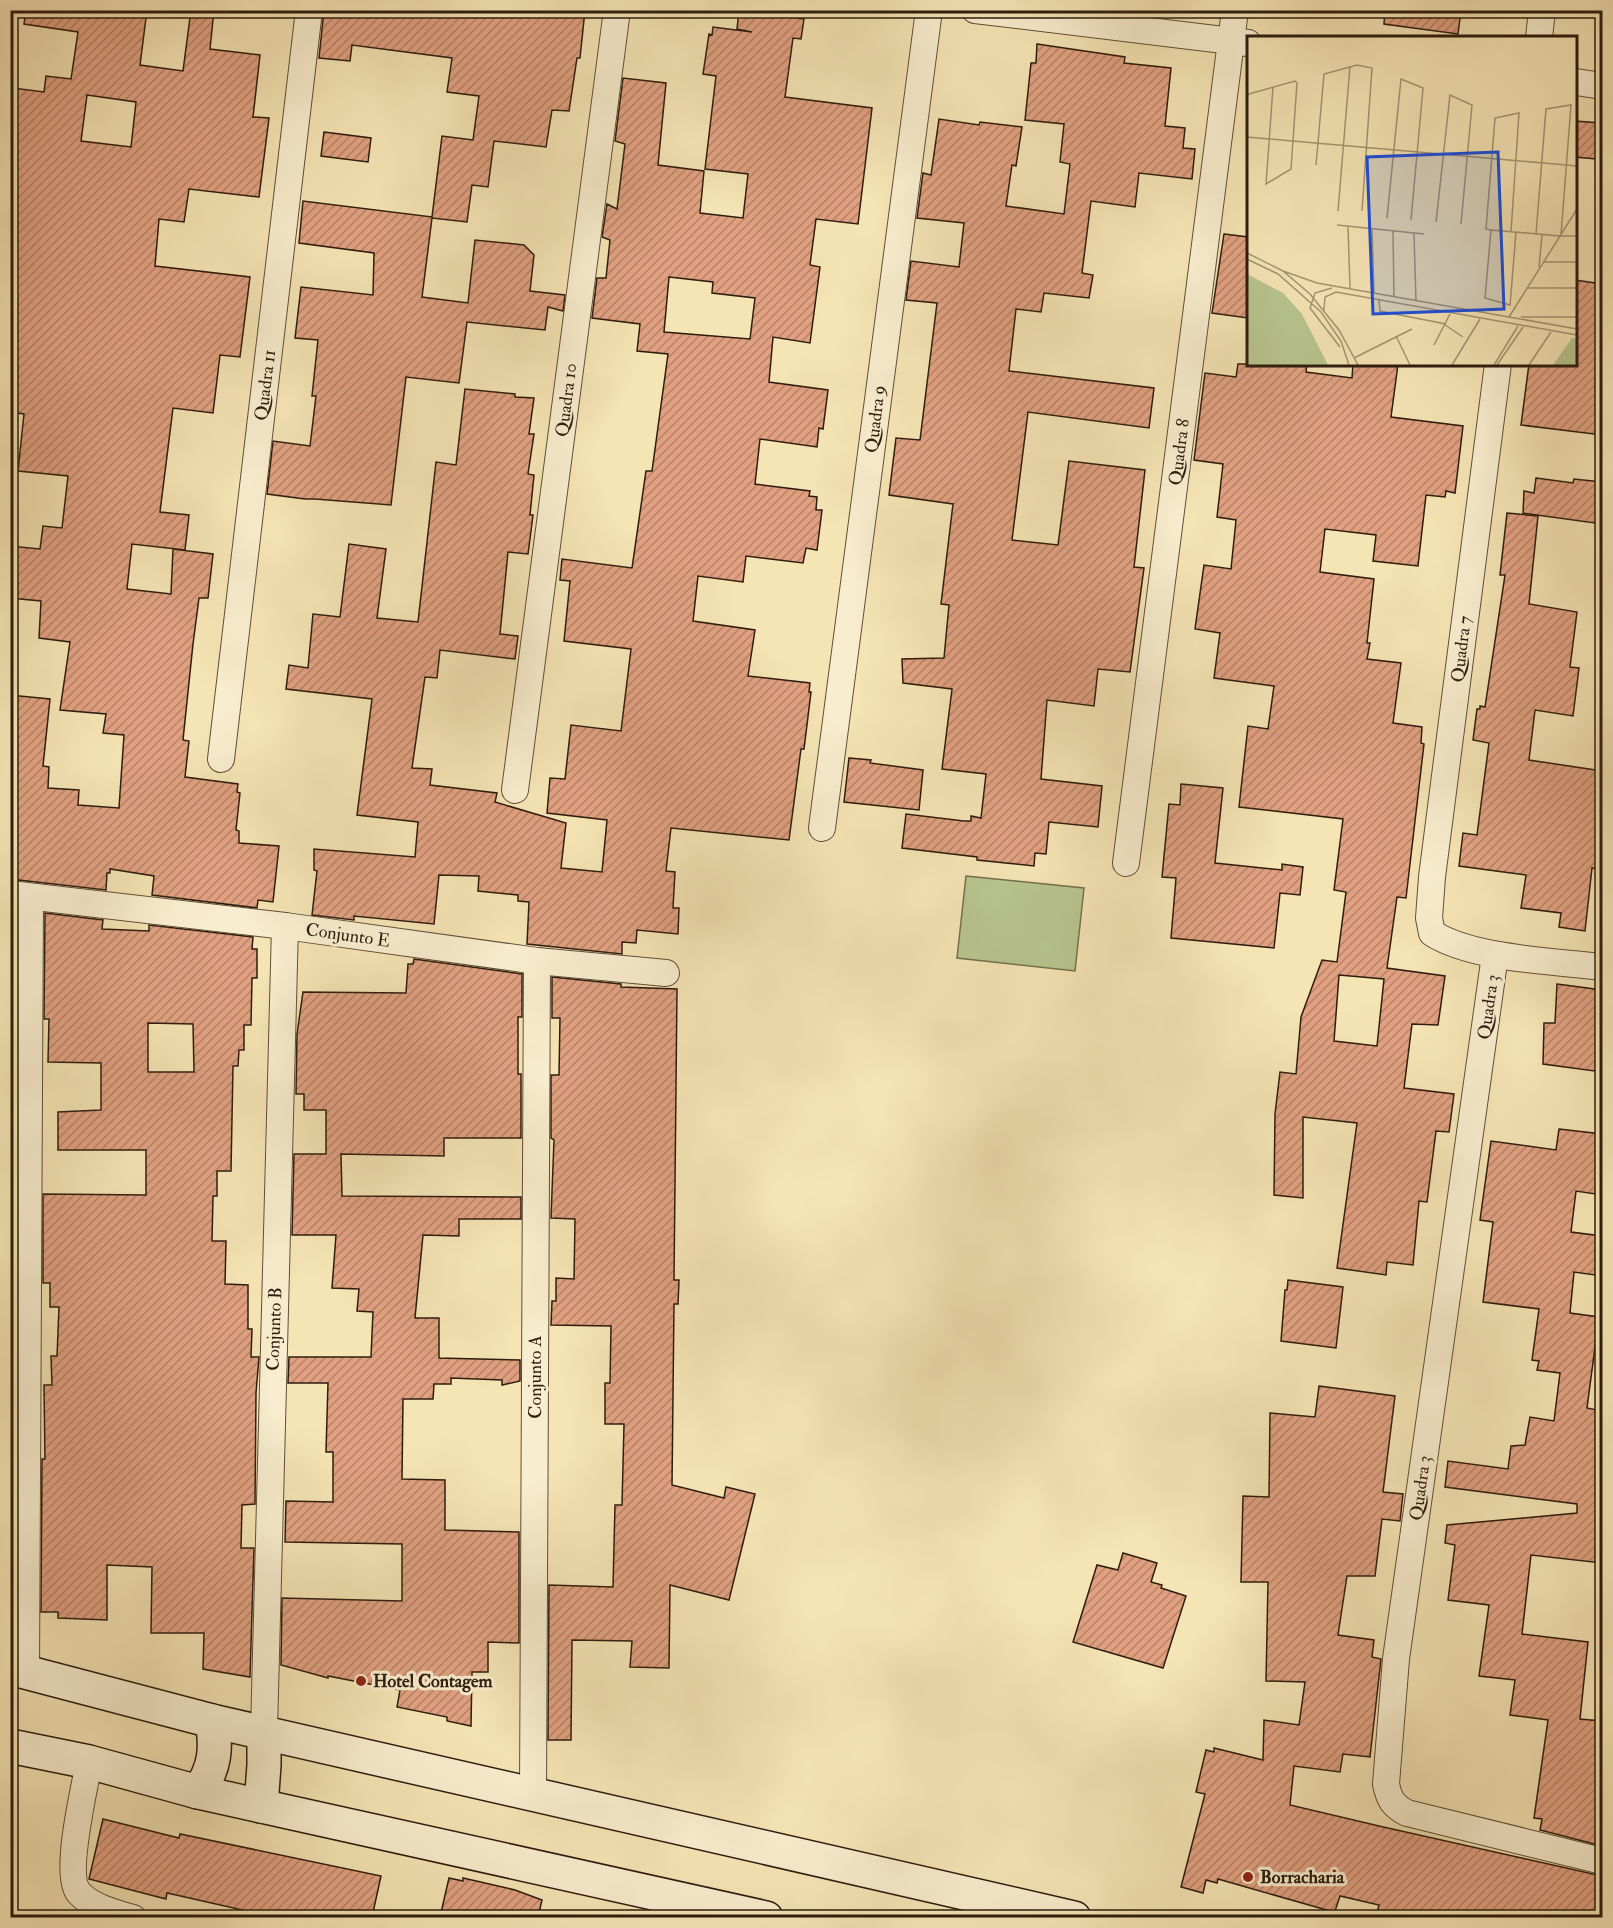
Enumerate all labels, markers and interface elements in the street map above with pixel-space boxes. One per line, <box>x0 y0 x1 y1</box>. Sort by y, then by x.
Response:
inset map <box>1247 36 1577 366</box>
street label: Quadra 11 <box>250 348 281 422</box>
street label: Quadra 10 <box>551 362 582 438</box>
street label: Quadra 9 <box>860 384 891 454</box>
street label: Quadra 8 <box>1164 417 1195 487</box>
street label: Quadra 7 <box>1446 614 1477 684</box>
street label: Conjunto E <box>304 918 392 953</box>
street label: Quadra 3 <box>1473 973 1504 1041</box>
street label: Conjunto B <box>262 1287 287 1371</box>
street label: Conjunto A <box>524 1335 547 1419</box>
street label: Quadra 3 <box>1405 1454 1436 1522</box>
place label: Hotel Contagem <box>373 1670 494 1693</box>
marker: Hotel Contagem <box>354 1674 368 1688</box>
place label: Borracharia <box>1260 1866 1345 1889</box>
marker: Borracharia <box>1241 1870 1255 1884</box>

